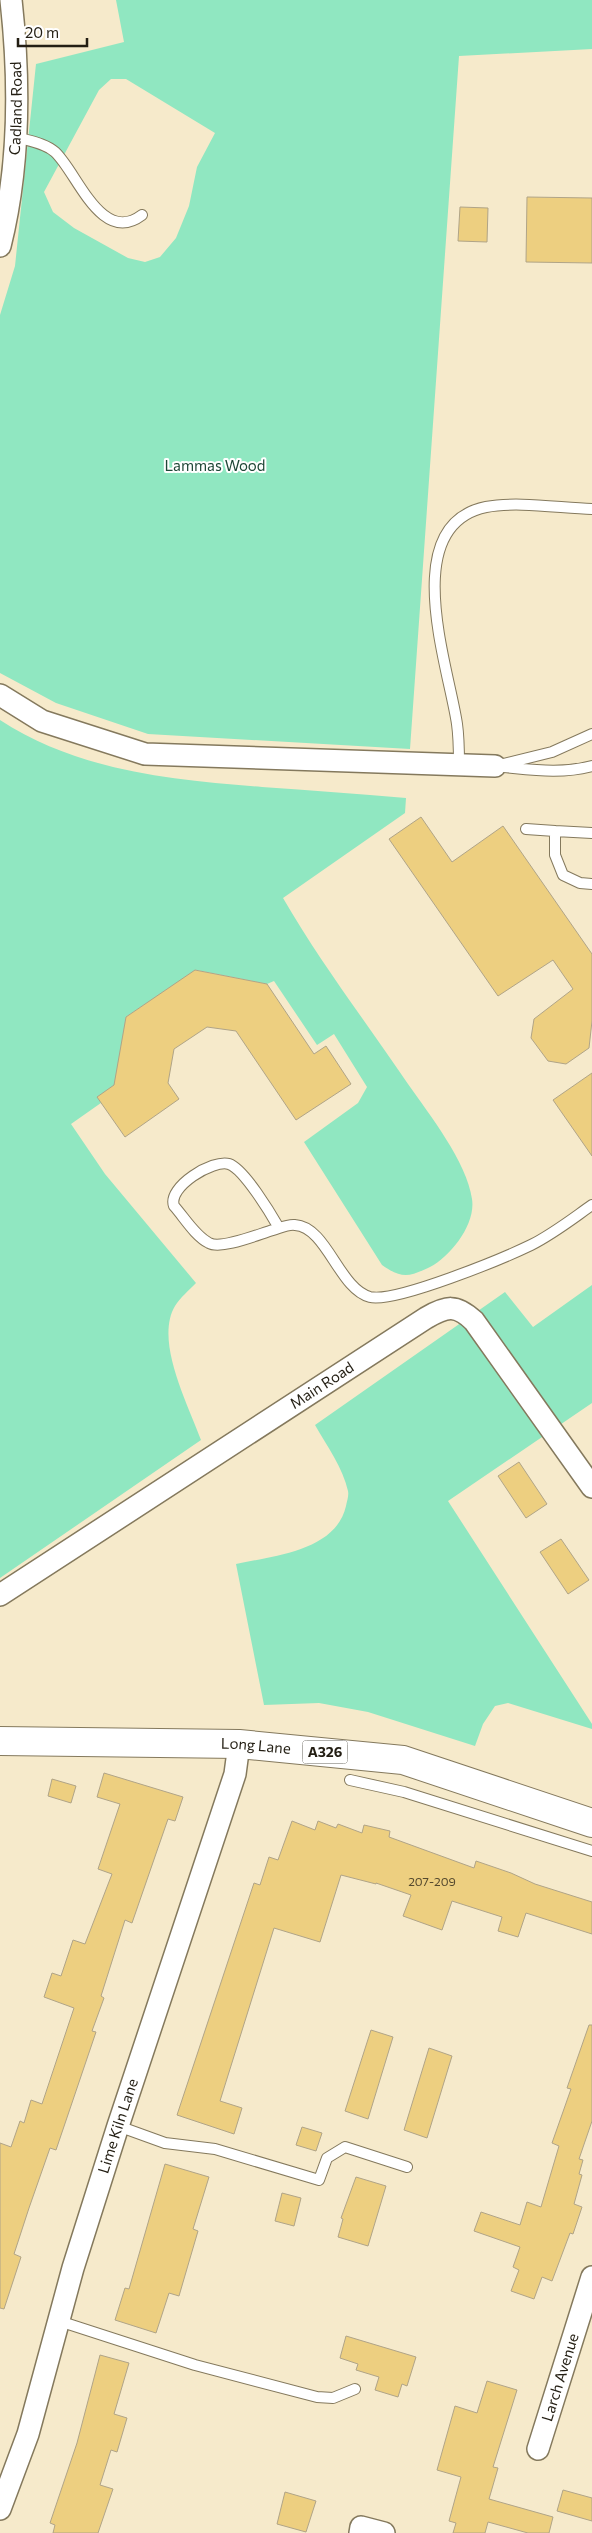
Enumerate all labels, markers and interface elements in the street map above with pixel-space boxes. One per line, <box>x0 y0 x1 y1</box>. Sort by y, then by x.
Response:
scale bar <box>18 15 86 47</box>
text: 20 m <box>25 23 59 41</box>
street label: Cadland Road <box>5 61 25 156</box>
park label: Lammas Wood <box>165 456 266 474</box>
street label: Main Road <box>286 1358 357 1412</box>
street label: Long Lane <box>221 1734 292 1757</box>
road number: A326 <box>302 1740 348 1764</box>
house number: 207-209 <box>408 1874 456 1888</box>
street label: Lime Kiln Lane <box>94 2076 141 2175</box>
street label: Larch Avenue <box>537 2331 582 2423</box>

